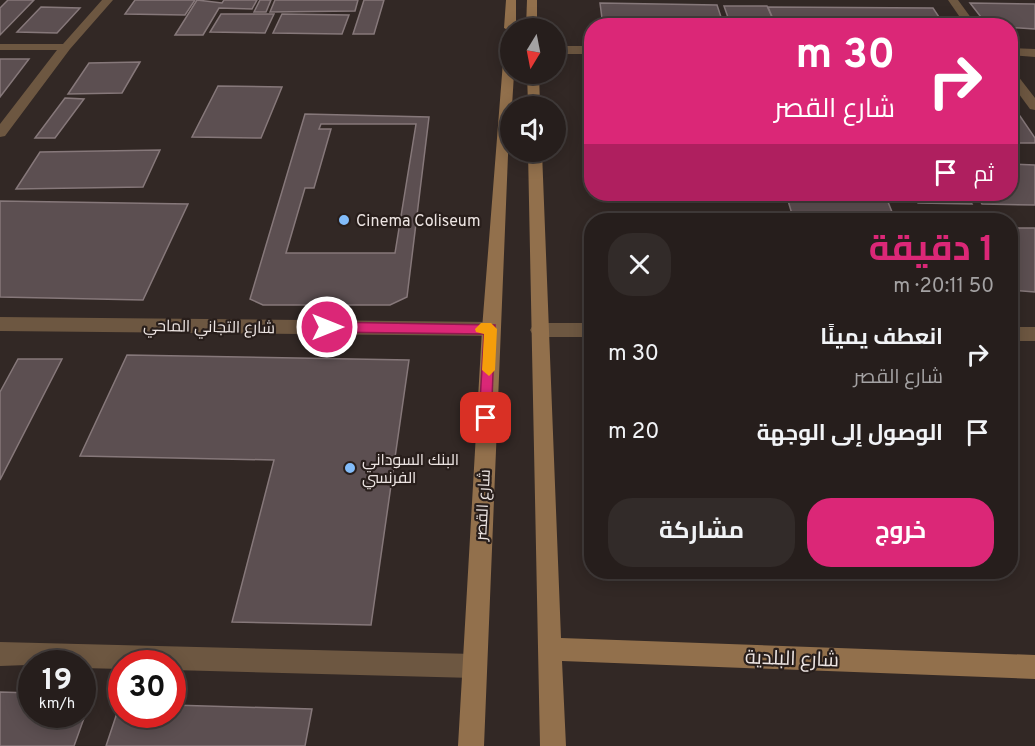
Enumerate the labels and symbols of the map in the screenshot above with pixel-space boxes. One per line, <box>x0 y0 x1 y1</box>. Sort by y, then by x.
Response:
north arrow <box>500 18 566 84</box>
place label: Cinema Coliseum <box>356 212 480 232</box>
marker: Cinema Coliseum <box>337 213 351 227</box>
position arrow <box>295 295 359 359</box>
street label: شارع التجاني الماحي <box>143 317 275 341</box>
pin <box>460 392 511 443</box>
place label: البنك السوداني الفرنسي <box>362 451 459 490</box>
marker: البنك السوداني الفرنسي <box>343 461 357 475</box>
street label: شارع القصر <box>472 469 496 542</box>
street label: شارع البلدية <box>745 645 839 675</box>
speed limit sign: 30 <box>108 650 186 728</box>

